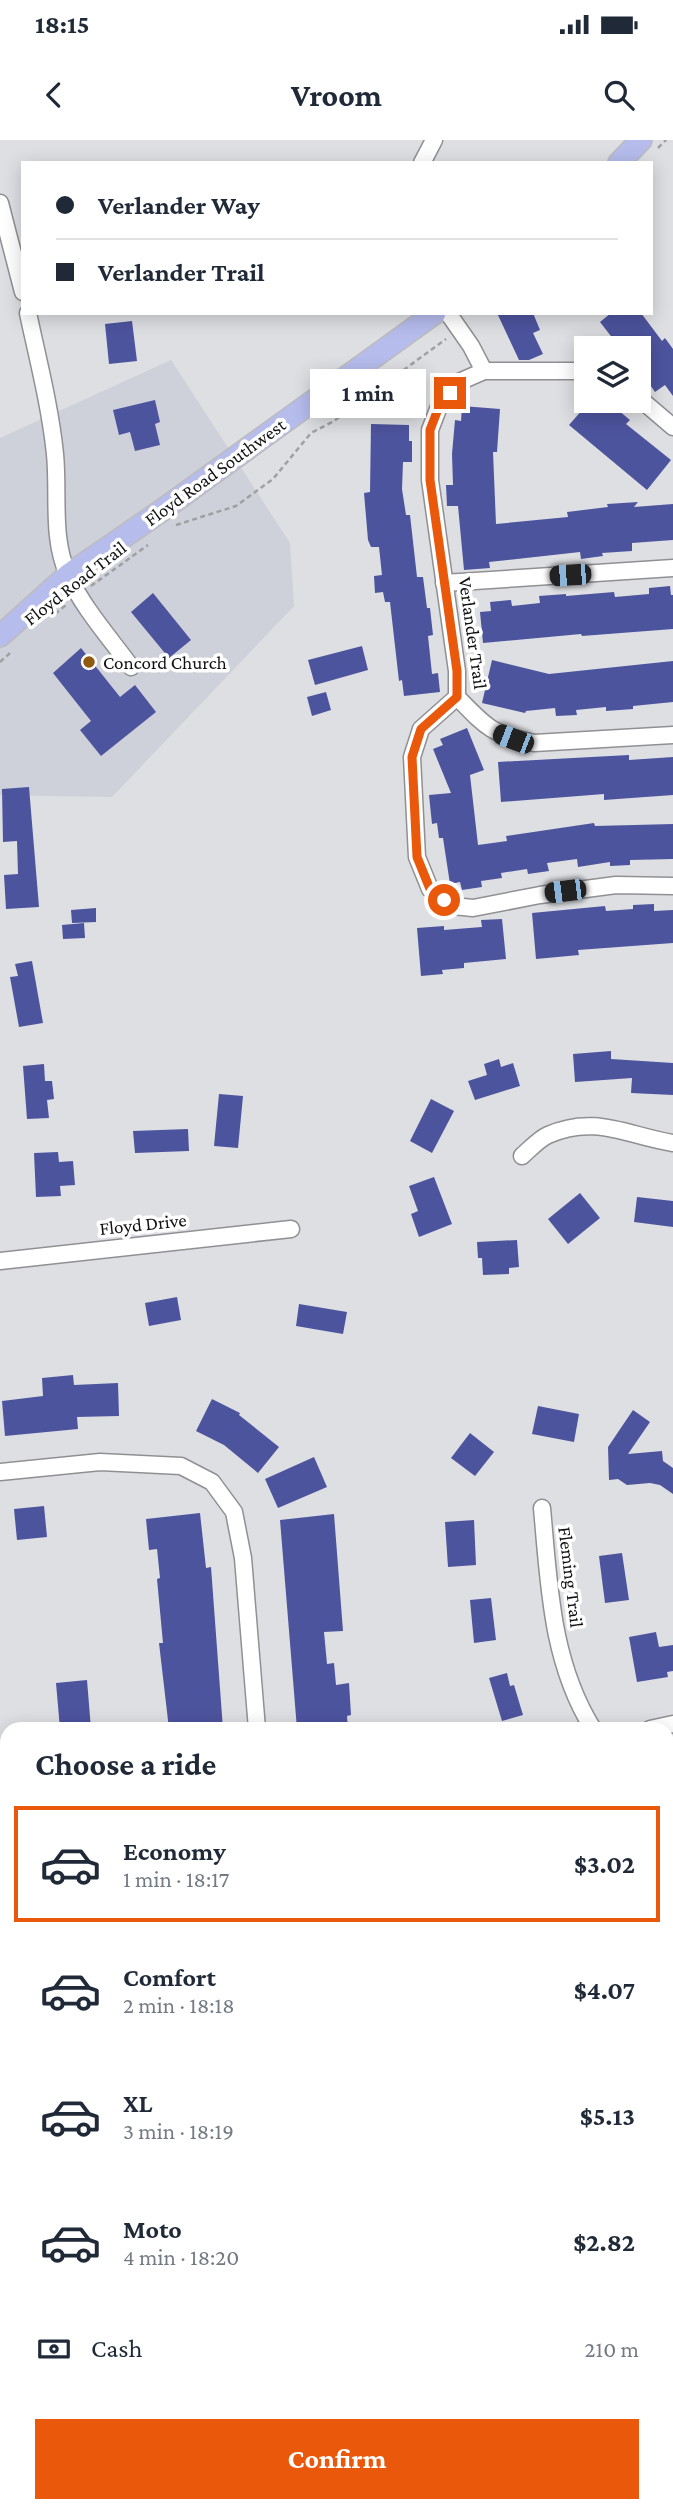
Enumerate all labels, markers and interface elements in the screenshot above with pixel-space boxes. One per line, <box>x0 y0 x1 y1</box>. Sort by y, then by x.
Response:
text: 18:15 <box>35 10 90 39</box>
icon: back <box>35 76 73 114</box>
icon: search <box>600 76 638 114</box>
text: Vroom <box>291 77 382 113</box>
text: Verlander Way <box>98 191 260 220</box>
text: Verlander Trail <box>98 258 265 287</box>
map controls <box>574 336 651 413</box>
button: layers <box>574 336 651 413</box>
callout: 1 min <box>310 369 426 418</box>
route end <box>434 377 466 409</box>
text: 1 min <box>342 380 394 406</box>
street label: Floyd Road Southwest <box>141 413 290 530</box>
street label: Floyd Road Trail <box>20 537 130 629</box>
car <box>549 563 592 587</box>
street label: Verlander Trail <box>455 576 491 690</box>
place label: Concord Church <box>103 652 227 673</box>
marker: Concord Church <box>81 654 97 670</box>
car <box>490 722 537 756</box>
car <box>543 878 588 904</box>
route start <box>428 884 460 916</box>
street label: Floyd Drive <box>99 1209 187 1239</box>
street label: Fleming Trail <box>554 1525 588 1629</box>
text: Choose a ride <box>35 1746 216 1782</box>
icon: car <box>39 1833 102 1896</box>
text: Economy <box>123 1837 226 1866</box>
text: $3.02 <box>574 1850 635 1879</box>
text: 1 min · 18:17 <box>123 1866 229 1892</box>
icon: car <box>39 1959 102 2022</box>
text: Comfort <box>123 1963 216 1992</box>
text: $4.07 <box>574 1976 635 2005</box>
text: 2 min · 18:18 <box>123 1992 235 2018</box>
icon: car <box>39 2085 102 2148</box>
text: XL <box>123 2089 152 2118</box>
text: $5.13 <box>580 2102 635 2131</box>
text: 3 min · 18:19 <box>123 2118 234 2144</box>
icon: car <box>39 2211 102 2274</box>
text: Moto <box>123 2215 182 2244</box>
text: $2.82 <box>573 2228 635 2257</box>
text: 4 min · 18:20 <box>123 2244 239 2270</box>
icon: cash <box>35 2330 73 2368</box>
text: Cash <box>91 2334 142 2363</box>
text: 210 m <box>585 2336 639 2362</box>
button: Confirm <box>35 2419 639 2499</box>

